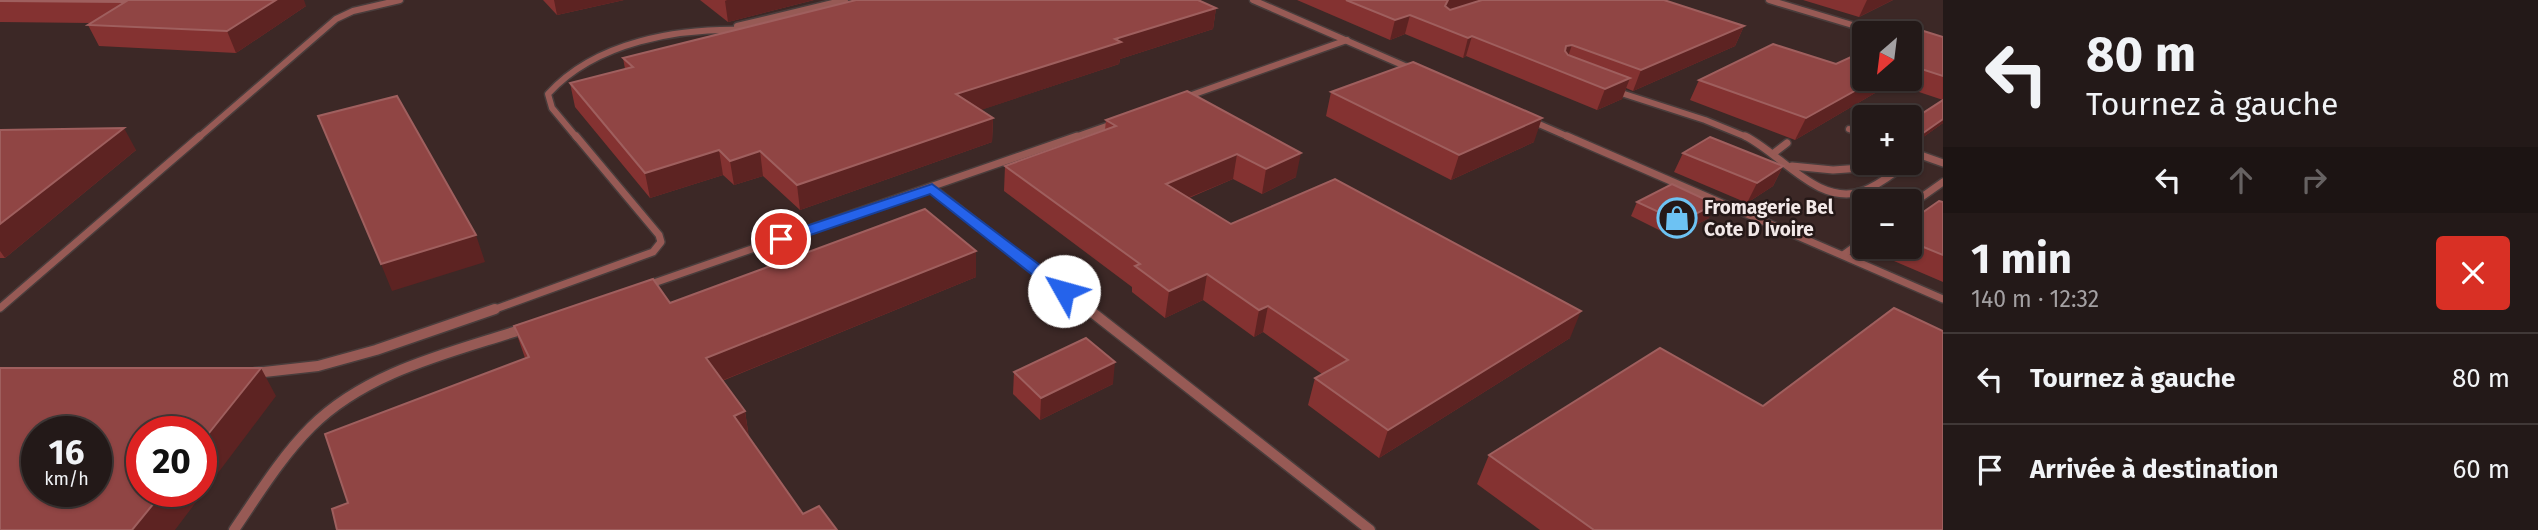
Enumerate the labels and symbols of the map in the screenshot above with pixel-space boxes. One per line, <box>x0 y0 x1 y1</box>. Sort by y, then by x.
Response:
north arrow <box>1852 21 1922 91</box>
place label: Fromagerie Bel Cote D Ivoire <box>1704 196 1834 241</box>
shop icon: Fromagerie Bel Cote D Ivoire <box>1656 197 1698 239</box>
pin <box>751 209 811 269</box>
position arrow <box>1027 254 1101 328</box>
speed limit sign: 20 <box>126 416 217 507</box>

